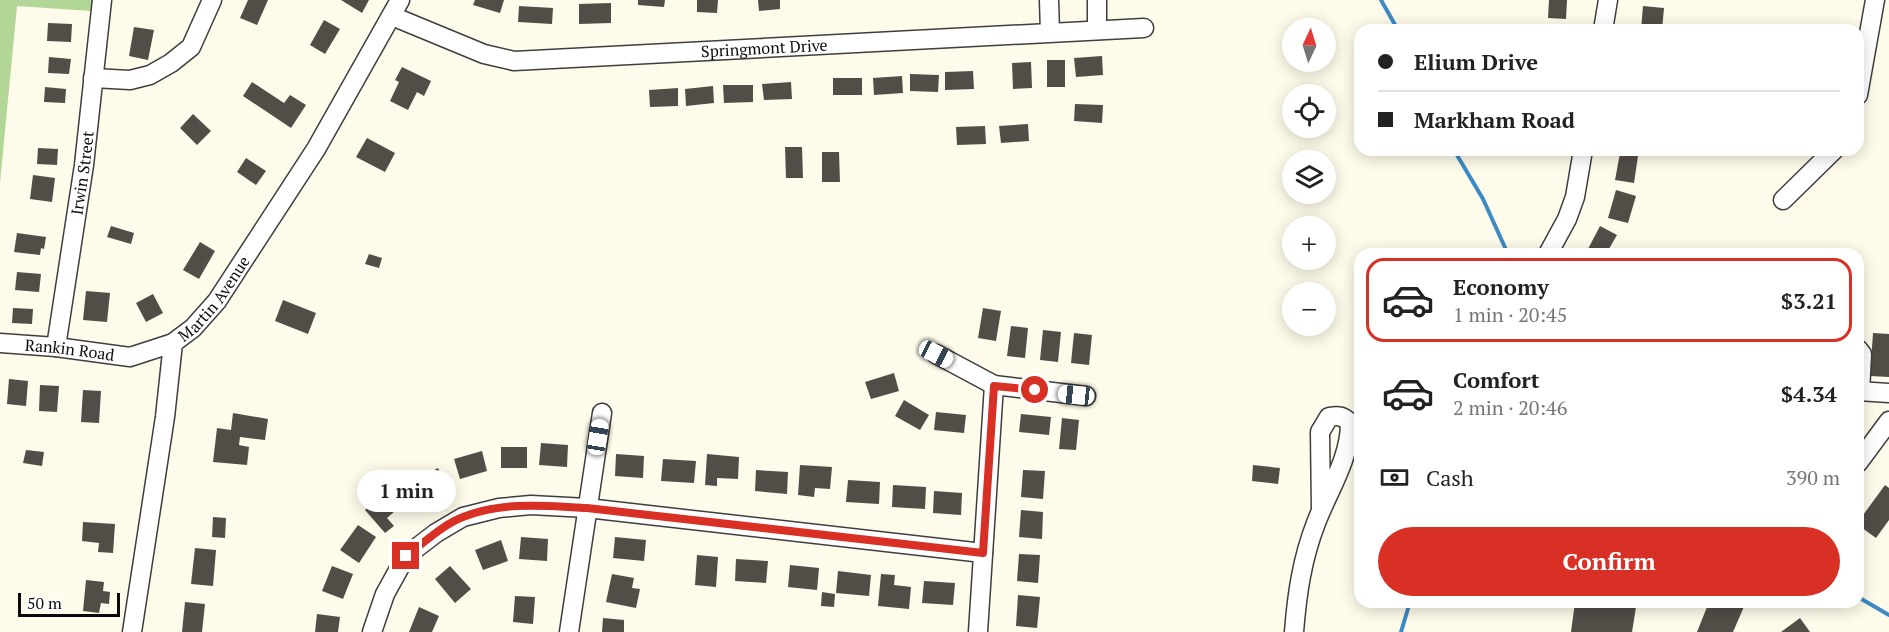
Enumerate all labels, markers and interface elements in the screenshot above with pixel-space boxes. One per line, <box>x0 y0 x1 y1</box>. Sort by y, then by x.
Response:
north arrow <box>1282 18 1336 72</box>
map controls <box>1282 18 1336 336</box>
street label: Springmont Drive <box>700 34 828 62</box>
text: Elium Drive <box>1414 47 1538 76</box>
button: locate <box>1282 84 1336 138</box>
text: Markham Road <box>1414 105 1575 134</box>
street label: Irwin Street <box>65 130 99 217</box>
button: layers <box>1282 150 1336 204</box>
button: + <box>1282 216 1336 270</box>
street label: Martin Avenue <box>173 251 255 347</box>
text: Economy <box>1453 272 1549 301</box>
icon: car <box>1381 273 1435 327</box>
button: − <box>1282 282 1336 336</box>
text: $3.21 <box>1781 286 1837 315</box>
text: 1 min · 20:45 <box>1453 301 1567 328</box>
street label: Rankin Road <box>24 334 116 366</box>
car <box>916 338 956 370</box>
text: Comfort <box>1453 365 1539 394</box>
icon: car <box>1381 366 1435 420</box>
route start <box>1021 376 1048 403</box>
text: $4.34 <box>1781 379 1837 408</box>
car <box>1057 384 1095 406</box>
text: 2 min · 20:46 <box>1453 394 1567 421</box>
car <box>586 418 610 456</box>
icon: cash <box>1378 461 1411 494</box>
text: Cash <box>1426 463 1474 492</box>
text: 390 m <box>1786 464 1840 491</box>
callout: 1 min <box>356 469 456 511</box>
text: 1 min <box>379 477 434 504</box>
button: Confirm <box>1378 527 1840 596</box>
route end <box>392 542 419 569</box>
scale bar <box>18 590 120 618</box>
text: 50 m <box>27 592 62 614</box>

